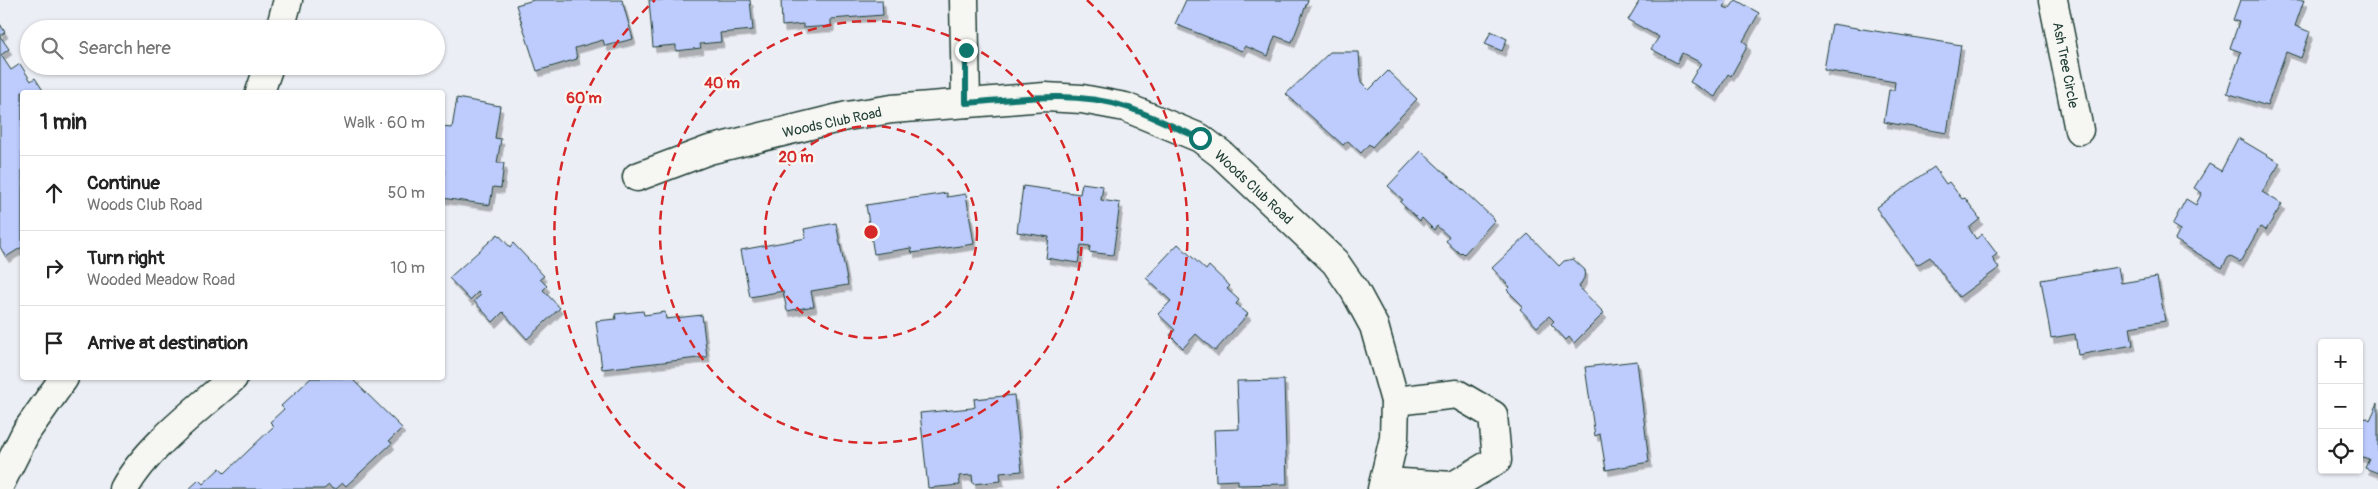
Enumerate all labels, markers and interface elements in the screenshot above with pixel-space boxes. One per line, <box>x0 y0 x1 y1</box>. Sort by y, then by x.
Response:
search box <box>20 20 445 75</box>
street label: Ash Tree Circle <box>2049 21 2082 110</box>
icon: search <box>38 34 66 62</box>
text: Search here <box>78 36 171 60</box>
route end <box>955 39 978 62</box>
text: 40 m <box>704 74 740 93</box>
text: 60 m <box>566 89 602 108</box>
street label: Woods Club Road <box>781 104 883 141</box>
text: 1 min <box>40 109 87 136</box>
text: Walk · 60 m <box>343 113 425 133</box>
route start <box>1189 127 1212 150</box>
street label: Woods Club Road <box>1211 147 1297 228</box>
text: 20 m <box>778 148 814 167</box>
text: Continue <box>87 171 160 195</box>
icon: ahead <box>40 179 68 207</box>
text: 50 m <box>388 183 425 203</box>
text: Woods Club Road <box>87 195 203 215</box>
centre of rings <box>862 223 880 241</box>
text: Turn right <box>87 246 165 270</box>
icon: right <box>40 254 68 282</box>
text: 10 m <box>390 258 425 278</box>
text: Wooded Meadow Road <box>87 270 235 290</box>
icon: arrive <box>40 329 68 357</box>
text: Arrive at destination <box>87 331 248 355</box>
map controls <box>2318 339 2363 474</box>
button: + <box>2318 339 2363 384</box>
button: − <box>2318 384 2363 429</box>
button: locate <box>2318 429 2363 474</box>

